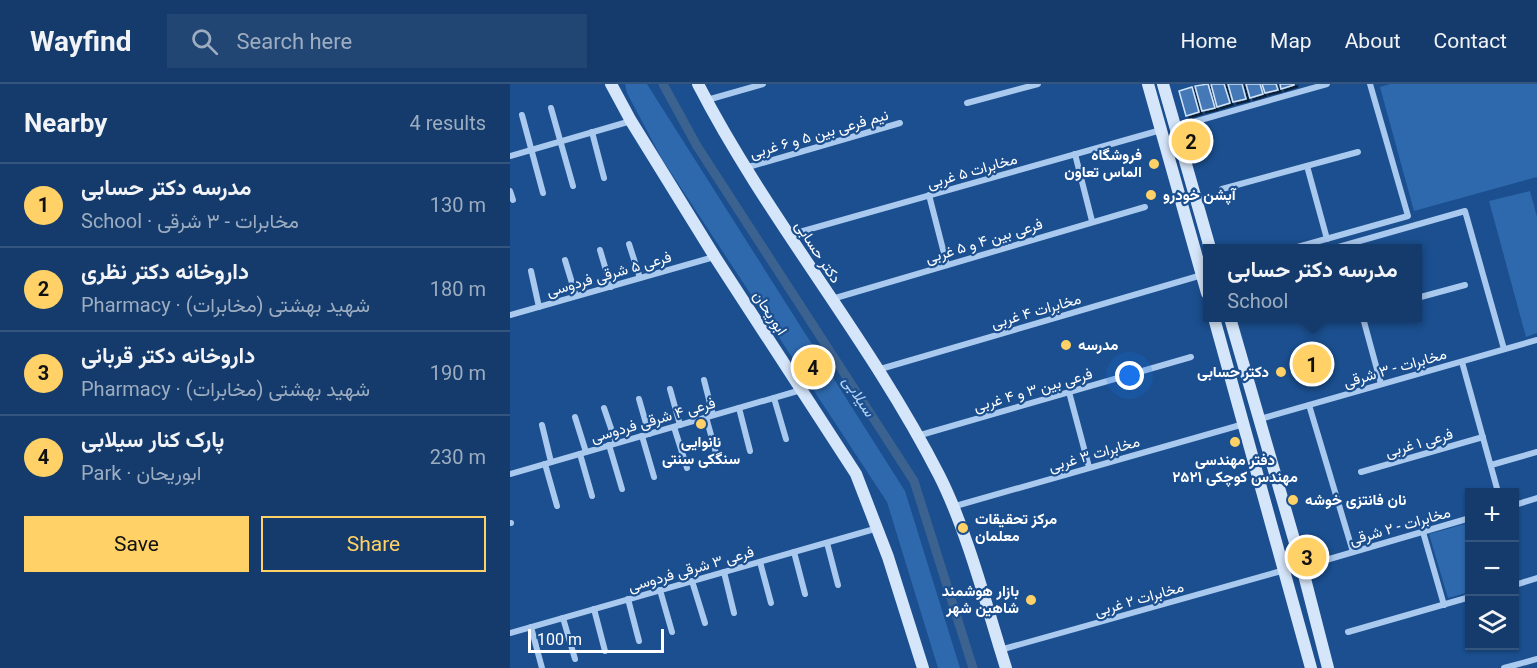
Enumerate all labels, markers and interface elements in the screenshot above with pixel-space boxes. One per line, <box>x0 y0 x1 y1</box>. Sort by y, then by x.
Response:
search box <box>167 14 587 68</box>
text: Wayfind <box>30 25 131 58</box>
icon: search <box>188 25 221 58</box>
text: Search here <box>236 29 352 54</box>
text: Home <box>1181 29 1237 53</box>
text: Map <box>1270 29 1312 53</box>
text: About <box>1345 29 1401 53</box>
text: Contact <box>1434 29 1507 53</box>
street label: نیم فرعی بین ۵ و ۶ غربی <box>748 106 891 163</box>
text: Nearby <box>24 108 107 138</box>
text: 4 results <box>410 111 486 135</box>
pin: 2 <box>1172 118 1210 164</box>
place label: فروشگاه الماس تعاون <box>1064 146 1142 181</box>
street label: مخابرات ۵ غربی <box>925 150 1019 193</box>
marker: فروشگاه الماس تعاون <box>1147 157 1161 171</box>
text: مدرسه دکتر حسابی <box>81 175 251 200</box>
place label: آپشن خودرو <box>1163 186 1237 205</box>
marker: آپشن خودرو <box>1144 188 1158 202</box>
text: 1 <box>38 193 49 217</box>
text: 130 m <box>430 193 486 217</box>
text: School · مخابرات - ۳ شرقی <box>81 209 299 233</box>
street label: فرعی بین ۴ و ۵ غربی <box>923 215 1045 268</box>
street label: دکتر حسابی <box>790 217 845 287</box>
popup <box>1203 244 1422 322</box>
street label: فرعی ۵ شرقی فردوسی <box>544 248 674 301</box>
text: مدرسه دکتر حسابی <box>1227 257 1398 282</box>
text: داروخانه دکتر نظری <box>81 259 249 284</box>
text: 2 <box>38 277 49 301</box>
text: 180 m <box>430 277 486 301</box>
street label: ابوریحان <box>749 288 791 338</box>
text: School <box>1227 289 1288 313</box>
street label: مخابرات ۴ غربی <box>989 290 1083 333</box>
text: Pharmacy · شهید بهشتی (مخابرات) <box>81 293 370 317</box>
place label: مدرسه <box>1078 336 1119 354</box>
marker: مدرسه <box>1059 338 1073 352</box>
pin: 1 <box>1292 342 1332 386</box>
text: داروخانه دکتر قربانی <box>81 343 255 368</box>
pin: 4 <box>794 344 832 390</box>
street label: مخابرات - ۳ شرقی <box>1341 345 1449 392</box>
text: 3 <box>38 361 49 385</box>
text: 190 m <box>430 361 486 385</box>
your location <box>1115 361 1144 390</box>
place label: دکتر حسابی <box>1197 363 1269 381</box>
street label: فرعی بین ۳ و ۴ غربی <box>972 364 1095 417</box>
marker: دکتر حسابی <box>1274 365 1288 379</box>
water label: سیلابی <box>838 372 879 421</box>
text: Pharmacy · شهید بهشتی (مخابرات) <box>81 377 370 401</box>
street label: فرعی ۴ شرقی فردوسی <box>589 394 718 447</box>
marker: نانوایی سنگکی سنتی <box>694 417 708 431</box>
street label: فرعی ۱ غربی <box>1383 425 1455 462</box>
text: پارک کنار سیلابی <box>81 427 224 452</box>
street label: مخابرات ۳ غربی <box>1046 432 1142 477</box>
place label: نانوایی سنگکی سنتی <box>662 433 740 468</box>
marker: دفتر مهندسی ۲۵۲۱ مهندس کوچکی <box>1228 435 1242 449</box>
text: 4 <box>38 445 49 469</box>
text: 230 m <box>430 445 486 469</box>
place label: دفتر مهندسی ۲۵۲۱ مهندس کوچکی <box>1172 451 1298 487</box>
text: Park · ابوریحان <box>81 461 201 485</box>
map controls <box>1465 488 1519 650</box>
button: + <box>1465 488 1519 542</box>
place label: نان فانتزی خوشه <box>1305 491 1406 509</box>
marker: نان فانتزی خوشه <box>1286 493 1300 507</box>
street label: مخابرات - ۲ شرقی <box>1347 503 1453 550</box>
place label: مرکز تحقیقات معلمان <box>975 510 1057 545</box>
button: Save <box>24 516 249 572</box>
button: Share <box>261 516 486 572</box>
marker: مرکز تحقیقات معلمان <box>956 521 970 535</box>
pin: 3 <box>1288 534 1326 580</box>
street label: فرعی ۳ شرقی فردوسی <box>626 542 756 597</box>
button: − <box>1465 542 1519 596</box>
street label: مخابرات ۲ غربی <box>1092 578 1186 621</box>
place label: بازار هوشمند شاهین شهر <box>942 582 1019 617</box>
marker: بازار هوشمند شاهین شهر <box>1024 593 1038 607</box>
button: layers <box>1465 596 1519 650</box>
scale bar <box>528 626 664 654</box>
text: 100 m <box>537 630 582 649</box>

